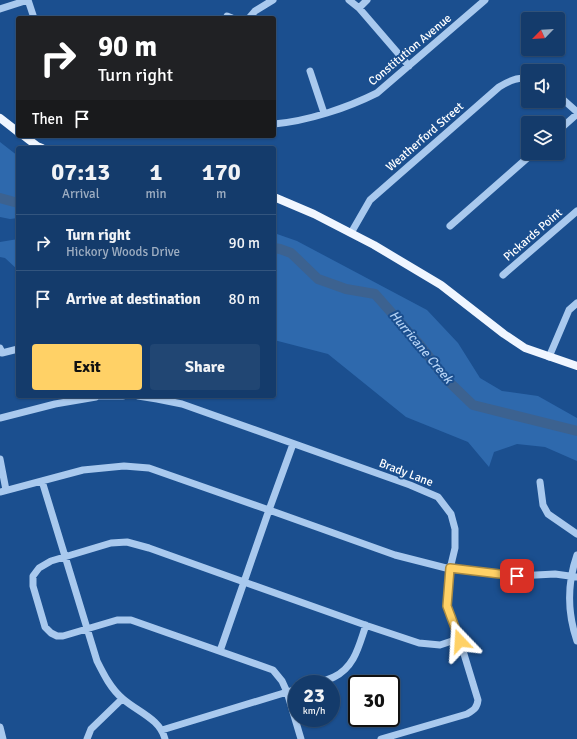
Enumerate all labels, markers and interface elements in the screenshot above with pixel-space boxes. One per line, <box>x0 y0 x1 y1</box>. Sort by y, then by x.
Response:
street label: Constitution Avenue <box>365 11 455 89</box>
north arrow <box>521 12 565 56</box>
map controls <box>521 12 565 160</box>
text: 90 m <box>98 30 157 64</box>
icon: right <box>32 32 84 84</box>
text: Turn right <box>98 64 173 86</box>
button: sound <box>521 64 565 108</box>
street label: Weatherford Street <box>383 99 467 175</box>
icon: arrive <box>71 108 93 130</box>
text: Then <box>32 110 63 128</box>
button: layers <box>521 116 565 160</box>
text: 07:13 <box>51 157 110 187</box>
text: 1 <box>150 157 162 187</box>
text: 170 <box>202 157 241 187</box>
text: Arrival <box>62 186 99 202</box>
text: min <box>146 186 167 202</box>
text: m <box>216 186 226 202</box>
street label: Pickards Point <box>500 205 566 265</box>
text: Turn right <box>66 226 131 244</box>
icon: right <box>32 232 54 254</box>
text: 90 m <box>229 234 260 252</box>
text: Hickory Woods Drive <box>66 244 180 260</box>
icon: arrive <box>32 288 54 310</box>
text: Arrive at destination <box>66 290 201 308</box>
text: 80 m <box>229 290 260 308</box>
water label: Hurricane Creek <box>386 307 457 388</box>
button: Exit <box>32 344 142 390</box>
button: Share <box>150 344 260 390</box>
street label: Brady Lane <box>377 456 435 490</box>
pin <box>500 559 534 593</box>
icon: arrive <box>506 565 528 587</box>
position arrow <box>439 620 481 662</box>
speed limit sign: 30 <box>348 675 400 727</box>
text: 23 <box>303 683 325 708</box>
text: km/h <box>303 705 325 717</box>

